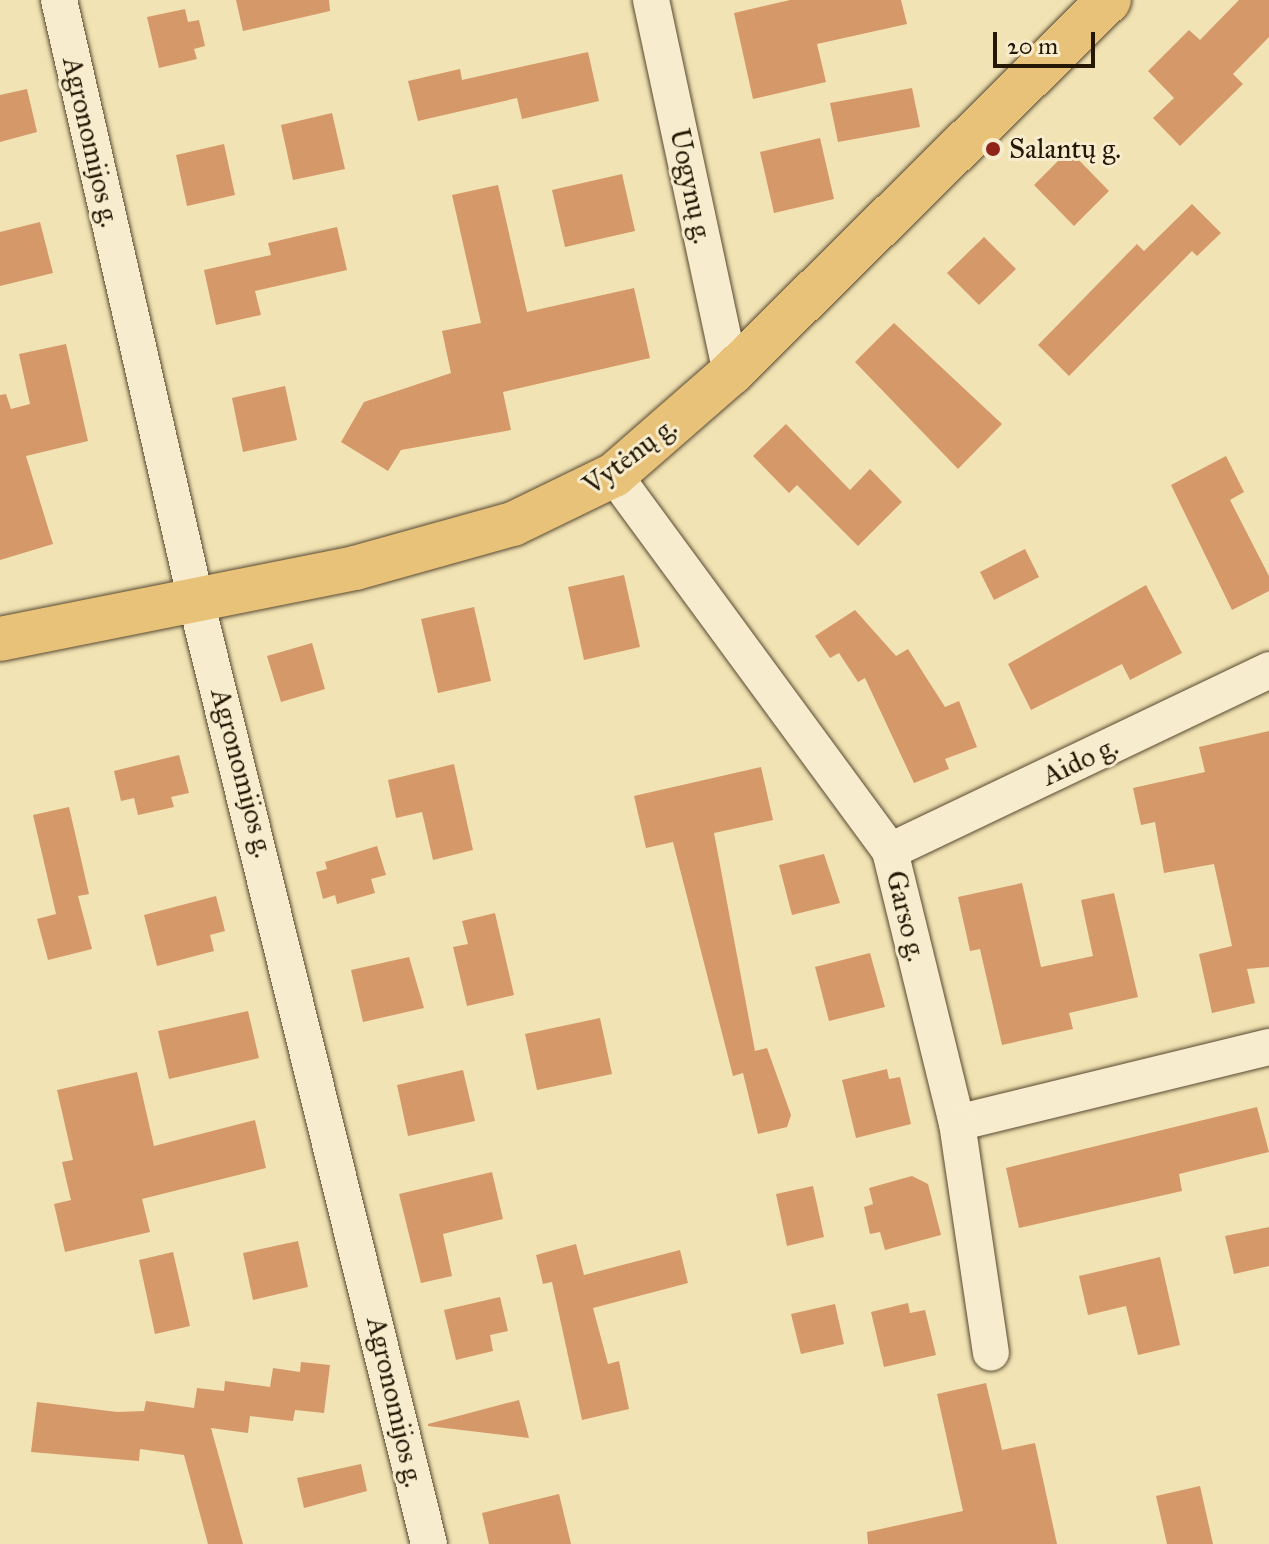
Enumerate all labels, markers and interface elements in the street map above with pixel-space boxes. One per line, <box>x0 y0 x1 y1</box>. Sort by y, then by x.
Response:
scale bar <box>997 16 1099 66</box>
text: 20 m <box>1007 31 1058 61</box>
street label: Agronomijos g. <box>55 54 127 230</box>
street label: Uogynų g. <box>662 125 720 247</box>
place label: Salantų g. <box>1009 132 1121 166</box>
marker: Salantų g. <box>984 140 1002 158</box>
street label: Vytėnų g. <box>577 410 683 502</box>
street label: Agronomijos g. <box>203 685 281 861</box>
street label: Aido g. <box>1037 729 1123 793</box>
street label: Garso g. <box>879 867 933 965</box>
street label: Agronomijos g. <box>359 1314 431 1490</box>

